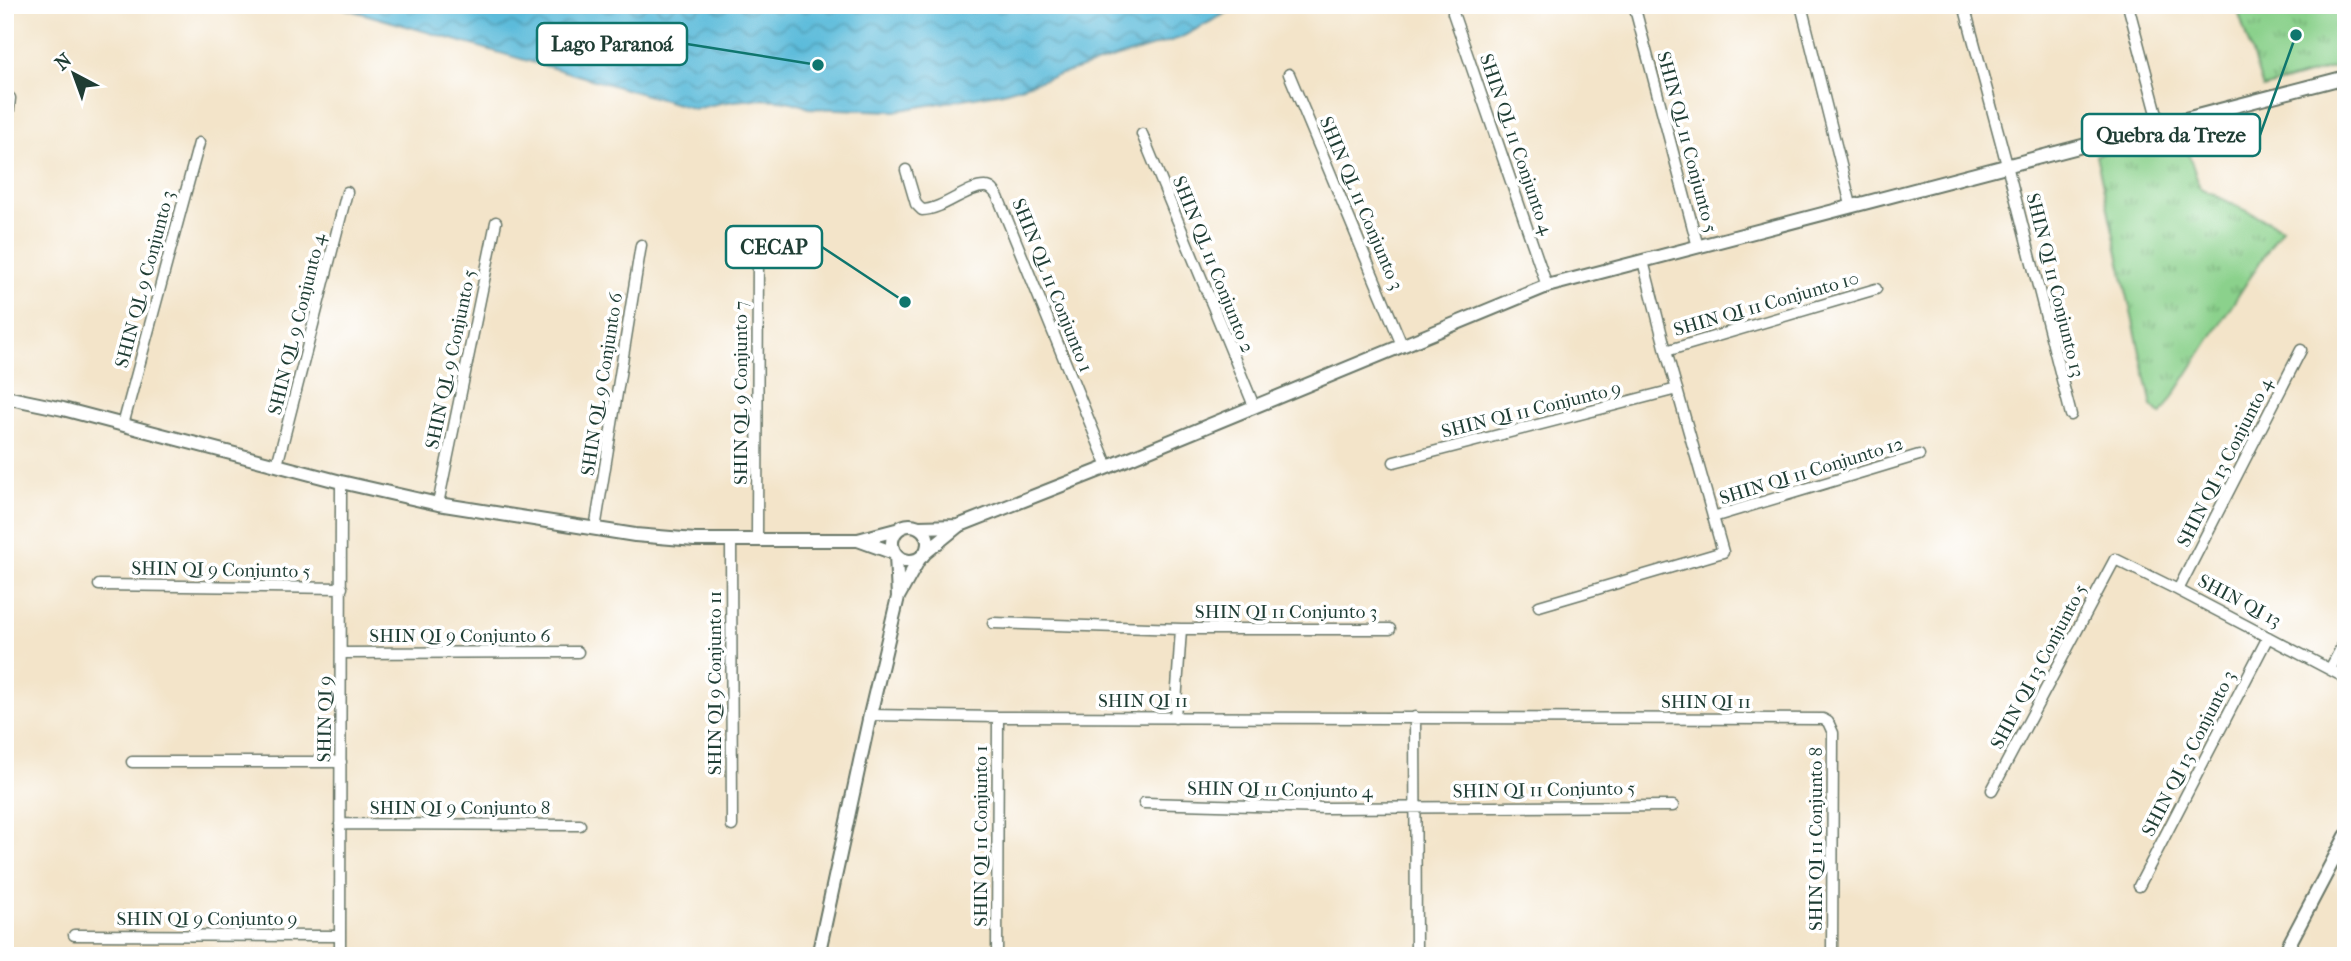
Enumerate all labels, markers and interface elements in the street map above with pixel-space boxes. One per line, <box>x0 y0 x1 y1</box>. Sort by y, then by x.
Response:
callout: Lago Paranoá <box>537 23 687 65</box>
text: Lago Paranoá <box>551 32 674 56</box>
north arrow <box>38 38 108 108</box>
text: N <box>51 49 77 75</box>
street label: SHIN QL 11 Conjunto 5 <box>1652 49 1722 235</box>
street label: SHIN QL 11 Conjunto 4 <box>1475 51 1558 238</box>
street label: SHIN QL 11 Conjunto 3 <box>1315 113 1408 293</box>
callout: Quebra da Treze <box>2082 114 2260 156</box>
text: Quebra da Treze <box>2096 123 2246 147</box>
street label: SHIN QL 11 Conjunto 2 <box>1168 173 1259 356</box>
street label: SHIN QL 9 Conjunto 3 <box>111 188 179 370</box>
street label: SHIN QI 11 Conjunto 13 <box>2021 191 2089 380</box>
street label: SHIN QL 11 Conjunto 1 <box>1007 195 1097 375</box>
callout: CECAP <box>726 226 822 268</box>
street label: SHIN QL 9 Conjunto 4 <box>264 230 330 417</box>
text: CECAP <box>740 235 808 259</box>
street label: SHIN QL 9 Conjunto 5 <box>421 267 481 451</box>
street label: SHIN QI 11 Conjunto 10 <box>1671 267 1861 341</box>
street label: SHIN QL 9 Conjunto 6 <box>577 290 627 477</box>
street label: SHIN QL 9 Conjunto 7 <box>730 301 752 485</box>
street label: SHIN QI 13 Conjunto 4 <box>2173 374 2277 551</box>
street label: SHIN QI 11 Conjunto 9 <box>1439 377 1623 443</box>
street label: SHIN QI 11 Conjunto 12 <box>1717 432 1906 509</box>
street label: SHIN QI 9 Conjunto 5 <box>131 557 311 583</box>
street label: SHIN QI 13 <box>2194 570 2285 632</box>
street label: SHIN QI 13 Conjunto 5 <box>1986 580 2092 753</box>
street label: SHIN QI 9 Conjunto 11 <box>704 591 726 775</box>
street label: SHIN QI 11 Conjunto 3 <box>1195 601 1377 623</box>
street label: SHIN QI 9 Conjunto 6 <box>369 625 551 647</box>
street label: SHIN QI 13 Conjunto 3 <box>2137 667 2240 840</box>
street label: SHIN QI 9 <box>313 676 337 763</box>
street label: SHIN QI 11 <box>1098 690 1188 712</box>
street label: SHIN QI 11 <box>1661 691 1751 713</box>
street label: SHIN QI 11 Conjunto 1 <box>970 745 992 927</box>
street label: SHIN QI 11 Conjunto 8 <box>1805 747 1827 931</box>
street label: SHIN QI 11 Conjunto 4 <box>1187 777 1374 803</box>
street label: SHIN QI 11 Conjunto 5 <box>1452 777 1636 803</box>
street label: SHIN QI 9 Conjunto 8 <box>370 797 550 819</box>
street label: SHIN QI 9 Conjunto 9 <box>117 908 297 930</box>

